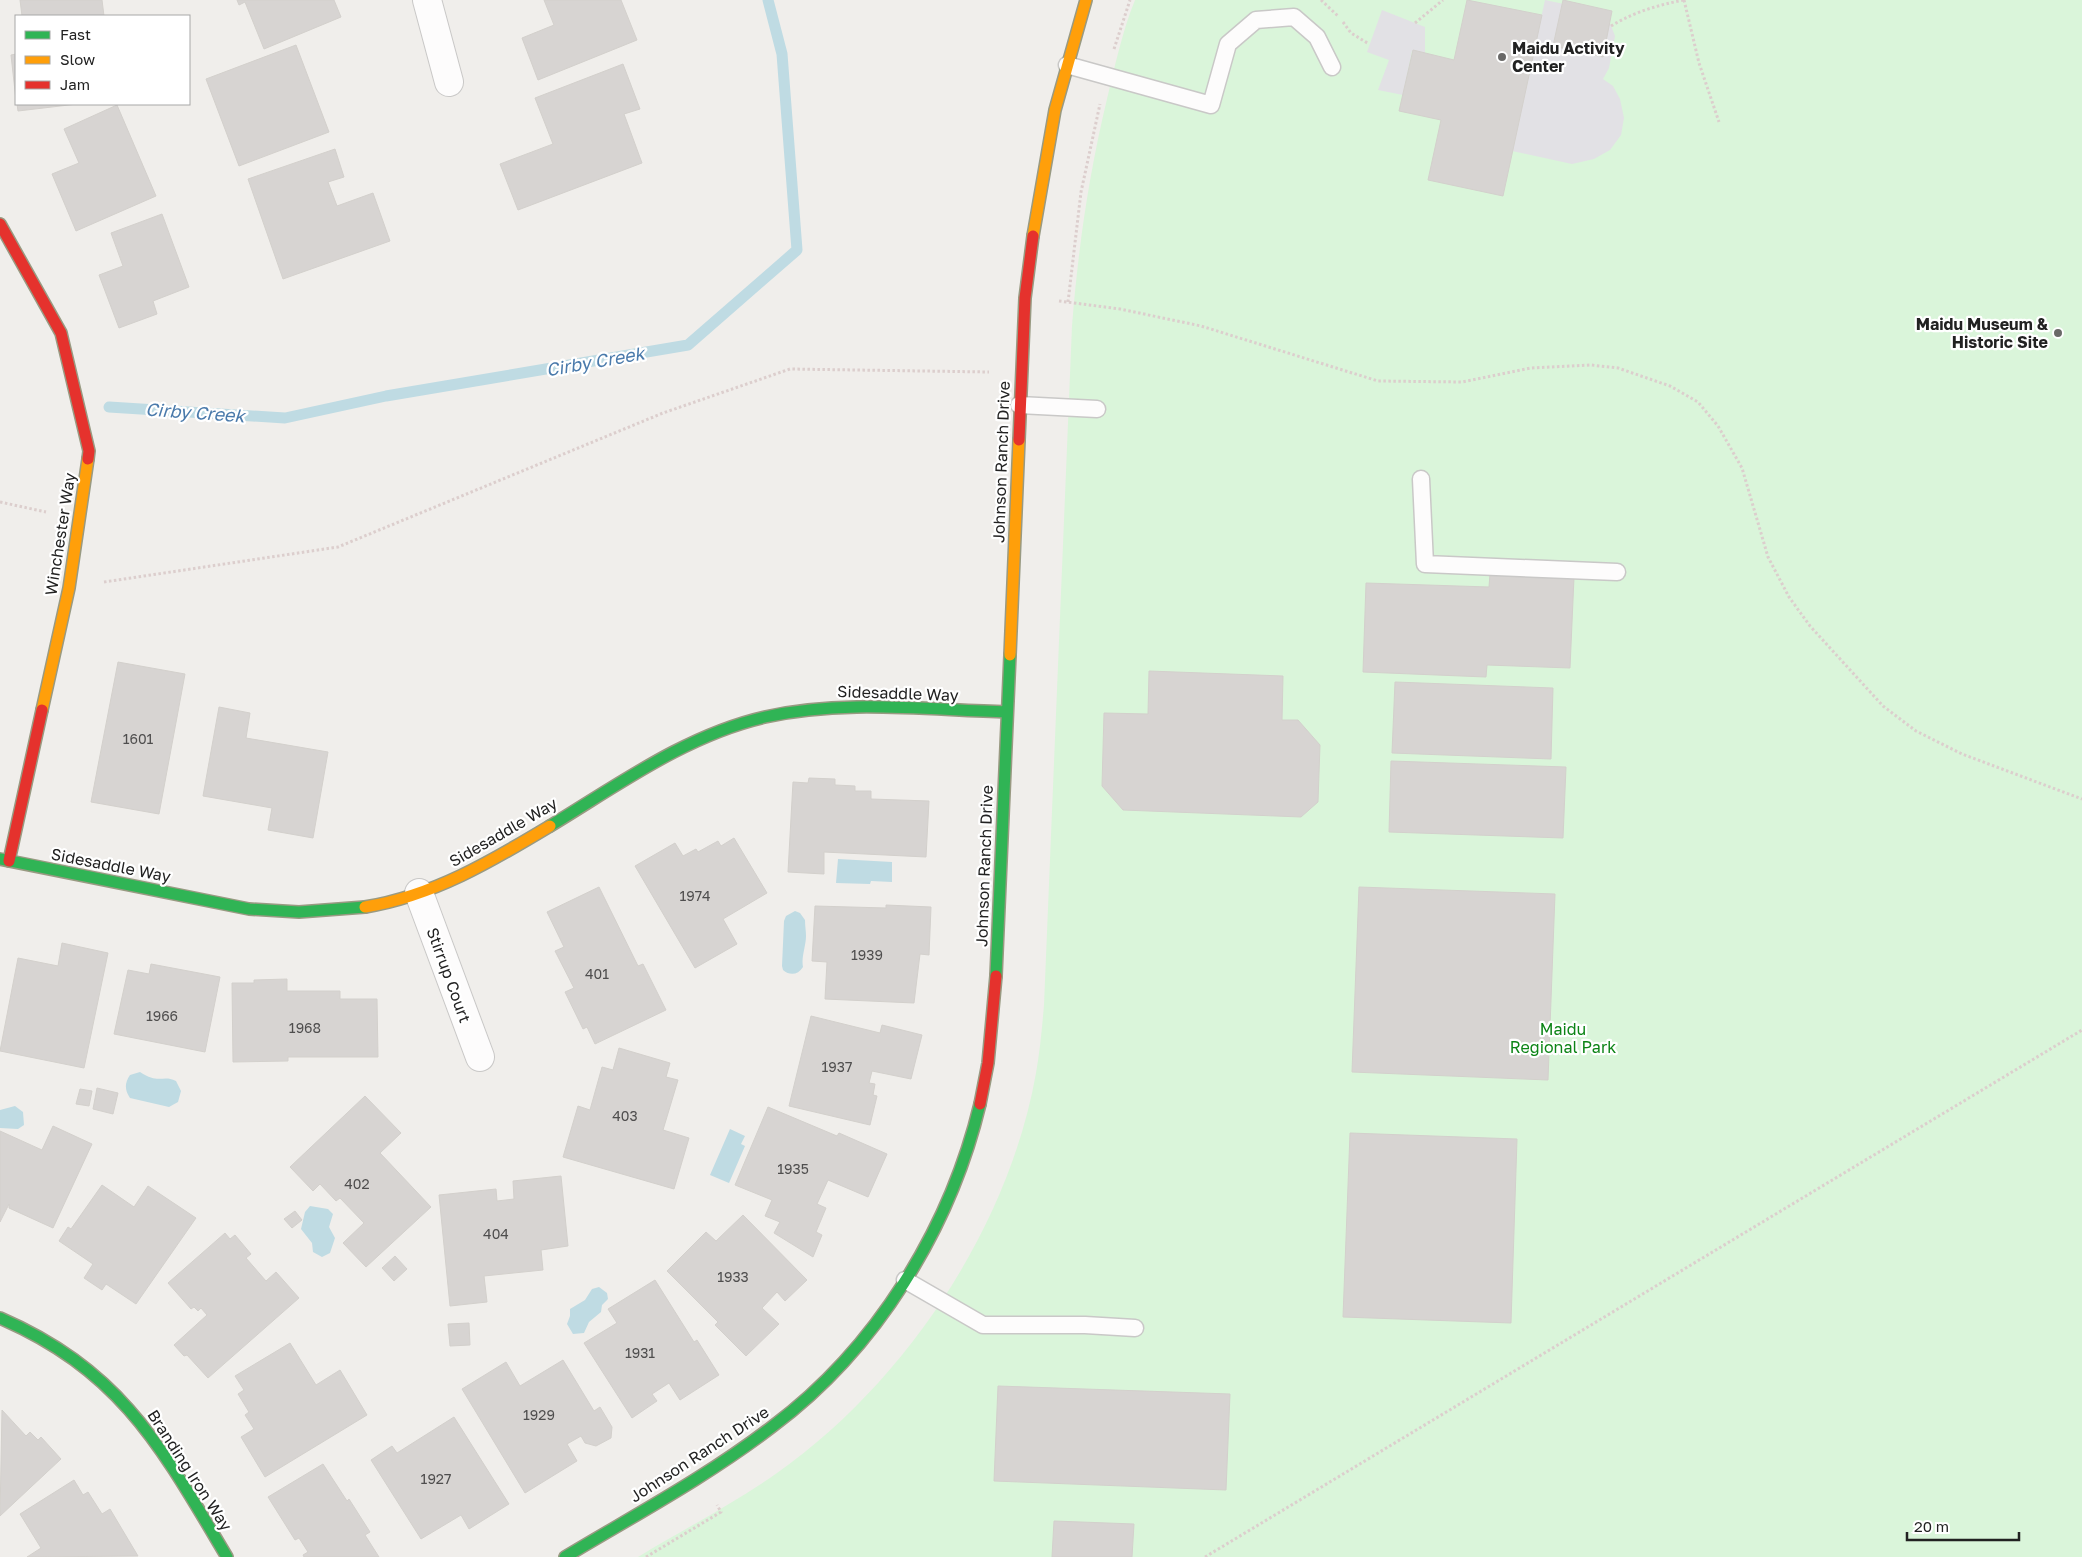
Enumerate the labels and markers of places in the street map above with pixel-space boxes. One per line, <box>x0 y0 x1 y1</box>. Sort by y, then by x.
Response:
place label: Maidu Activity Center <box>1512 38 1625 76</box>
marker: Maidu Activity Center <box>1496 51 1508 63</box>
place label: Maidu Museum & Historic Site <box>1916 314 2049 352</box>
marker: Maidu Museum & Historic Site <box>2052 327 2064 339</box>

